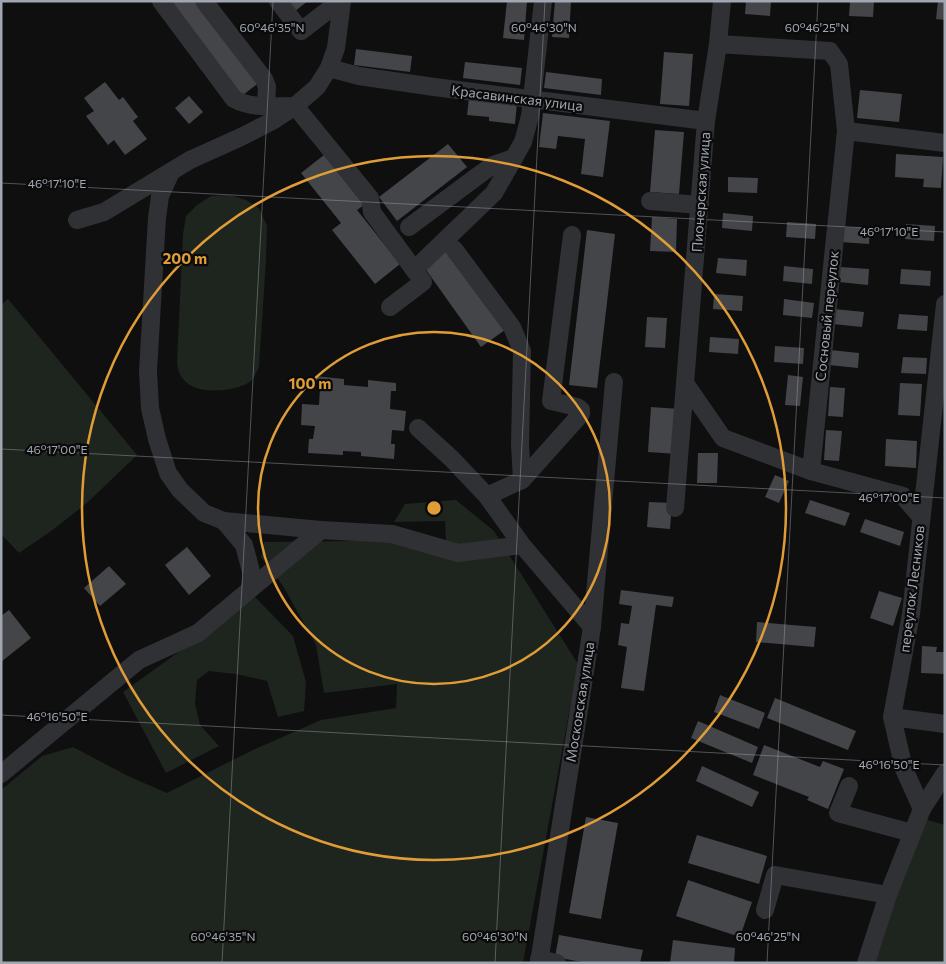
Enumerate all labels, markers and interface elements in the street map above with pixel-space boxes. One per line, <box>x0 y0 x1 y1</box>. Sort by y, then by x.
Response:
text: 60°46'35"N <box>240 20 304 34</box>
text: 60°46'30"N <box>511 20 577 34</box>
text: 60°46'25"N <box>785 20 849 34</box>
street label: Красавинская улица <box>450 81 584 114</box>
street label: Пионерская улица <box>688 131 713 253</box>
text: 46°17'10"E <box>28 176 86 190</box>
text: 46°17'10"E <box>860 224 918 238</box>
text: 200 m <box>163 249 207 267</box>
street label: Сосновый переулок <box>811 249 842 382</box>
text: 100 m <box>289 374 331 392</box>
text: 46°17'00"E <box>26 442 88 456</box>
text: 46°17'00"E <box>858 490 920 504</box>
centre of rings <box>425 499 443 517</box>
street label: переулок Лесников <box>895 524 928 653</box>
street label: Московская улица <box>562 641 597 763</box>
text: 46°16'50"E <box>26 709 88 723</box>
text: 46°16'50"E <box>858 757 920 771</box>
text: 60°46'35"N <box>191 929 255 943</box>
text: 60°46'30"N <box>462 929 528 943</box>
text: 60°46'25"N <box>736 929 800 943</box>

